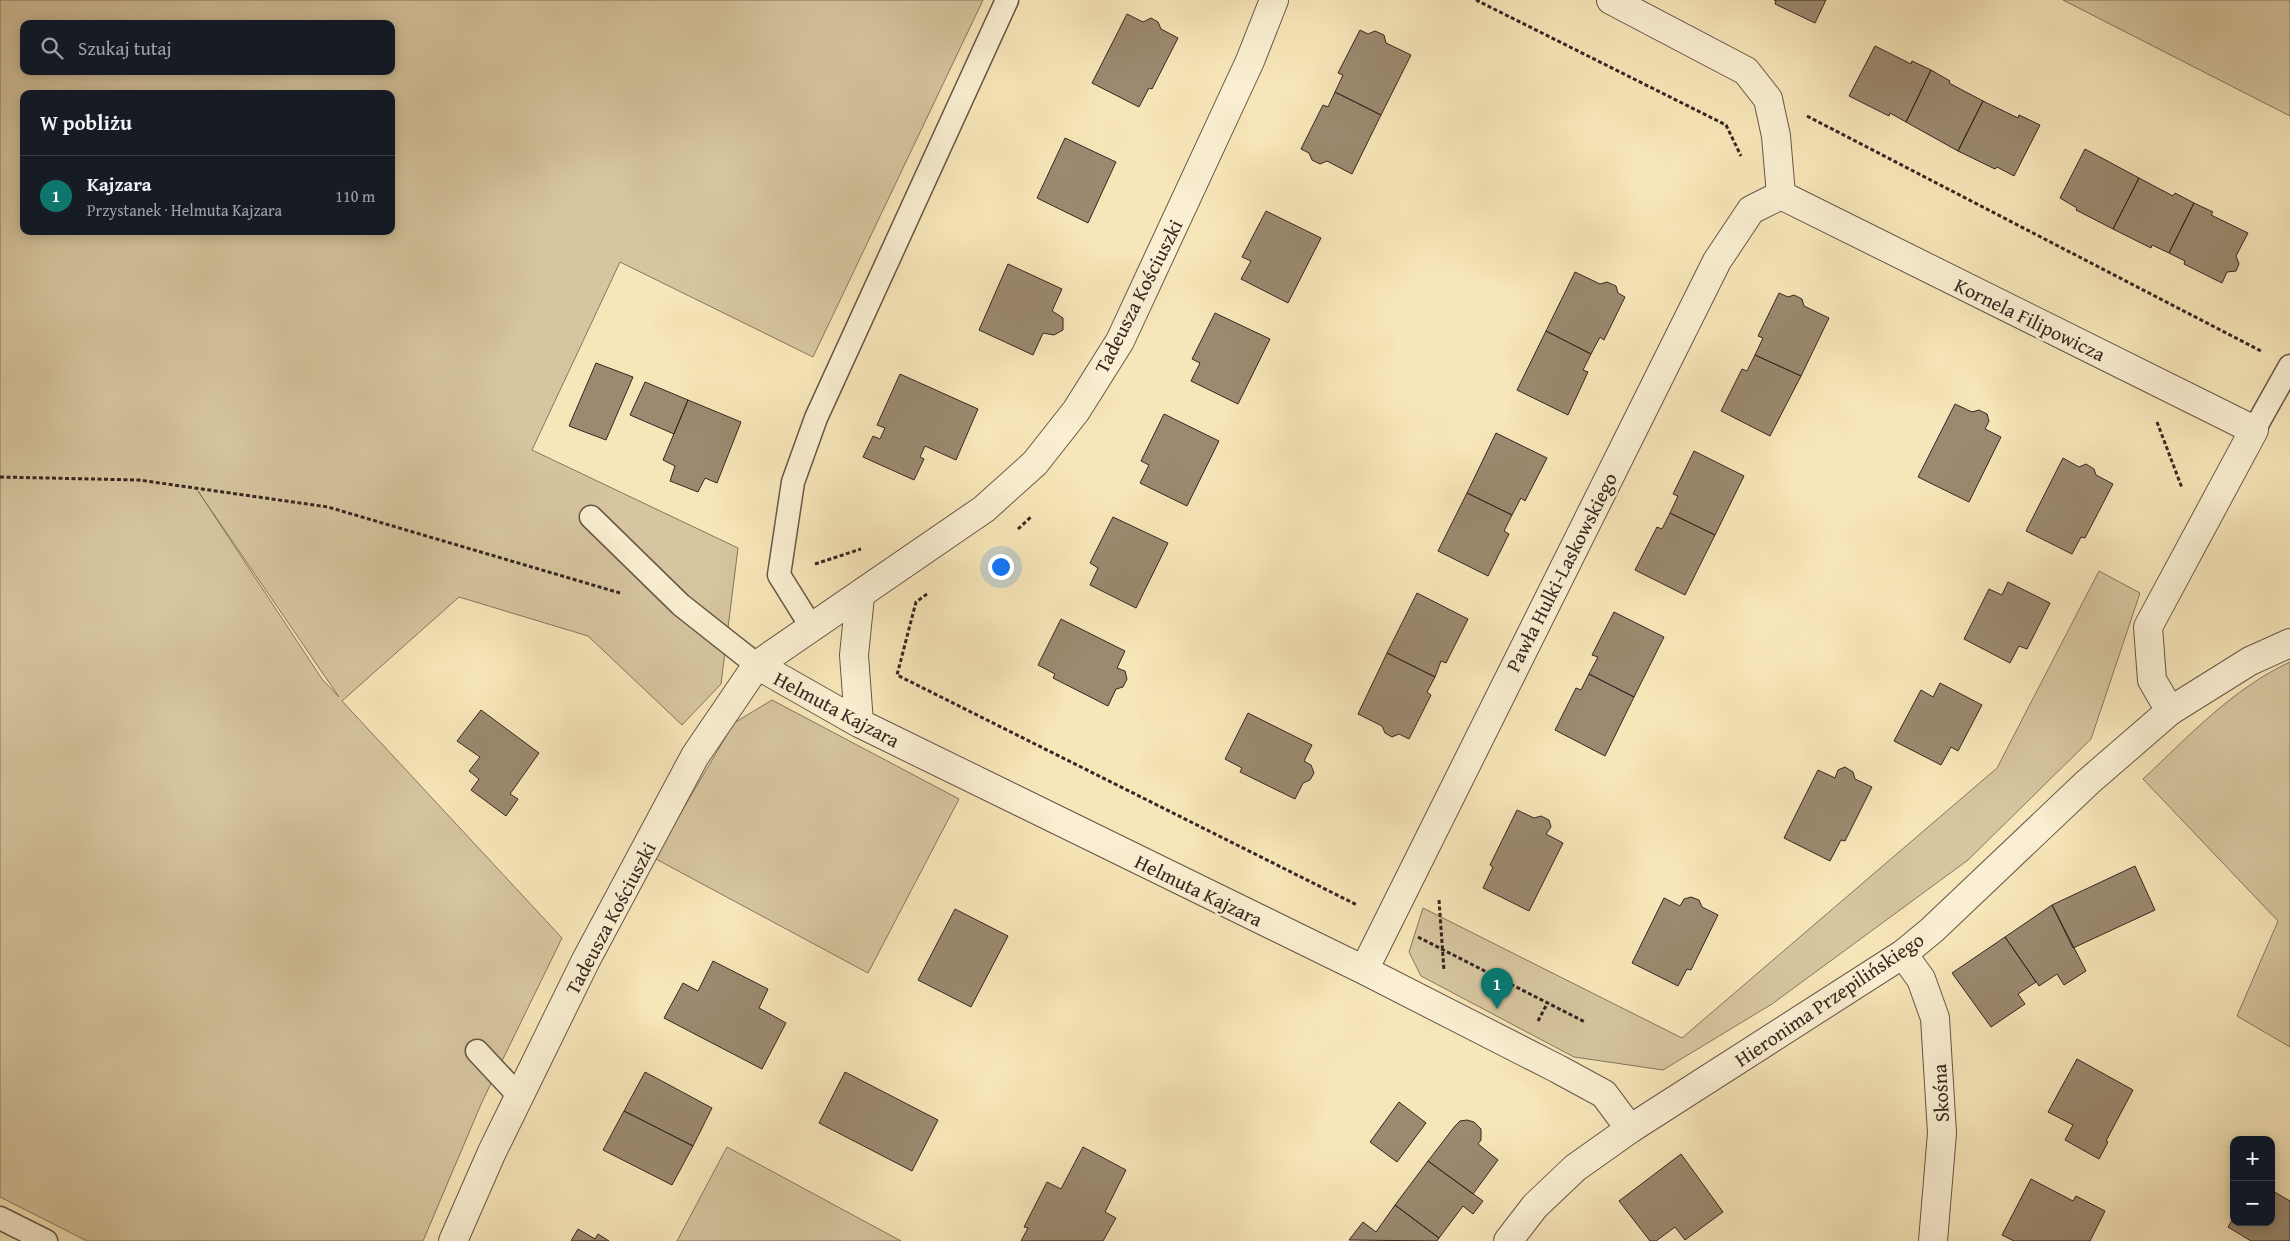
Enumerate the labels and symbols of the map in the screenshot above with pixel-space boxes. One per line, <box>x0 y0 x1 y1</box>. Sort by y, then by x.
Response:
street label: Tadeusza Kościuszki <box>1087 214 1189 378</box>
street label: Kornela Filipowicza <box>1950 270 2111 368</box>
street label: Pawła Hulki-Laskowskiego <box>1498 467 1624 677</box>
your location <box>988 554 1014 580</box>
street label: Helmuta Kajzara <box>769 664 906 755</box>
street label: Tadeusza Kościuszki <box>558 836 663 999</box>
street label: Helmuta Kajzara <box>1130 847 1268 934</box>
street label: Hieronima Przepilińskiego <box>1729 925 1929 1073</box>
pin: 1 <box>1481 968 1513 1009</box>
street label: Skośna <box>1924 1063 1956 1123</box>

